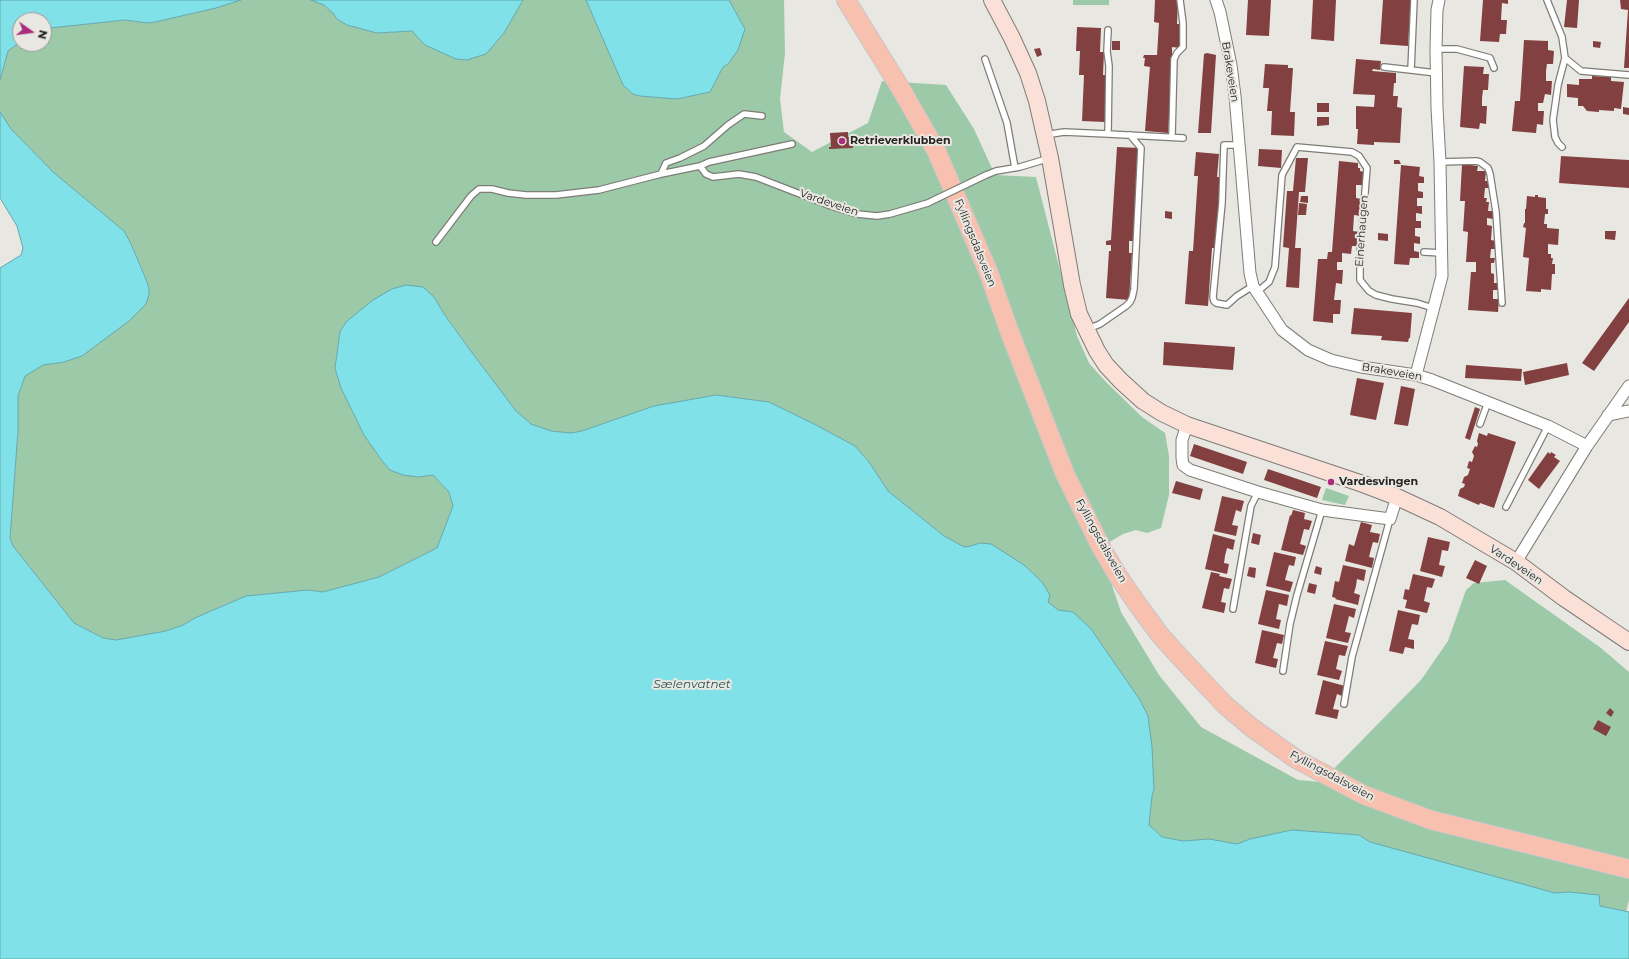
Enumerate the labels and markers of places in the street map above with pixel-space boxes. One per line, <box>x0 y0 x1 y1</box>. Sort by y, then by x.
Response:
place label: Retrieverklubben <box>850 134 951 148</box>
marker: Retrieverklubben <box>837 136 847 146</box>
place label: Vardesvingen <box>1339 475 1418 489</box>
marker: Vardesvingen <box>1326 477 1336 487</box>

